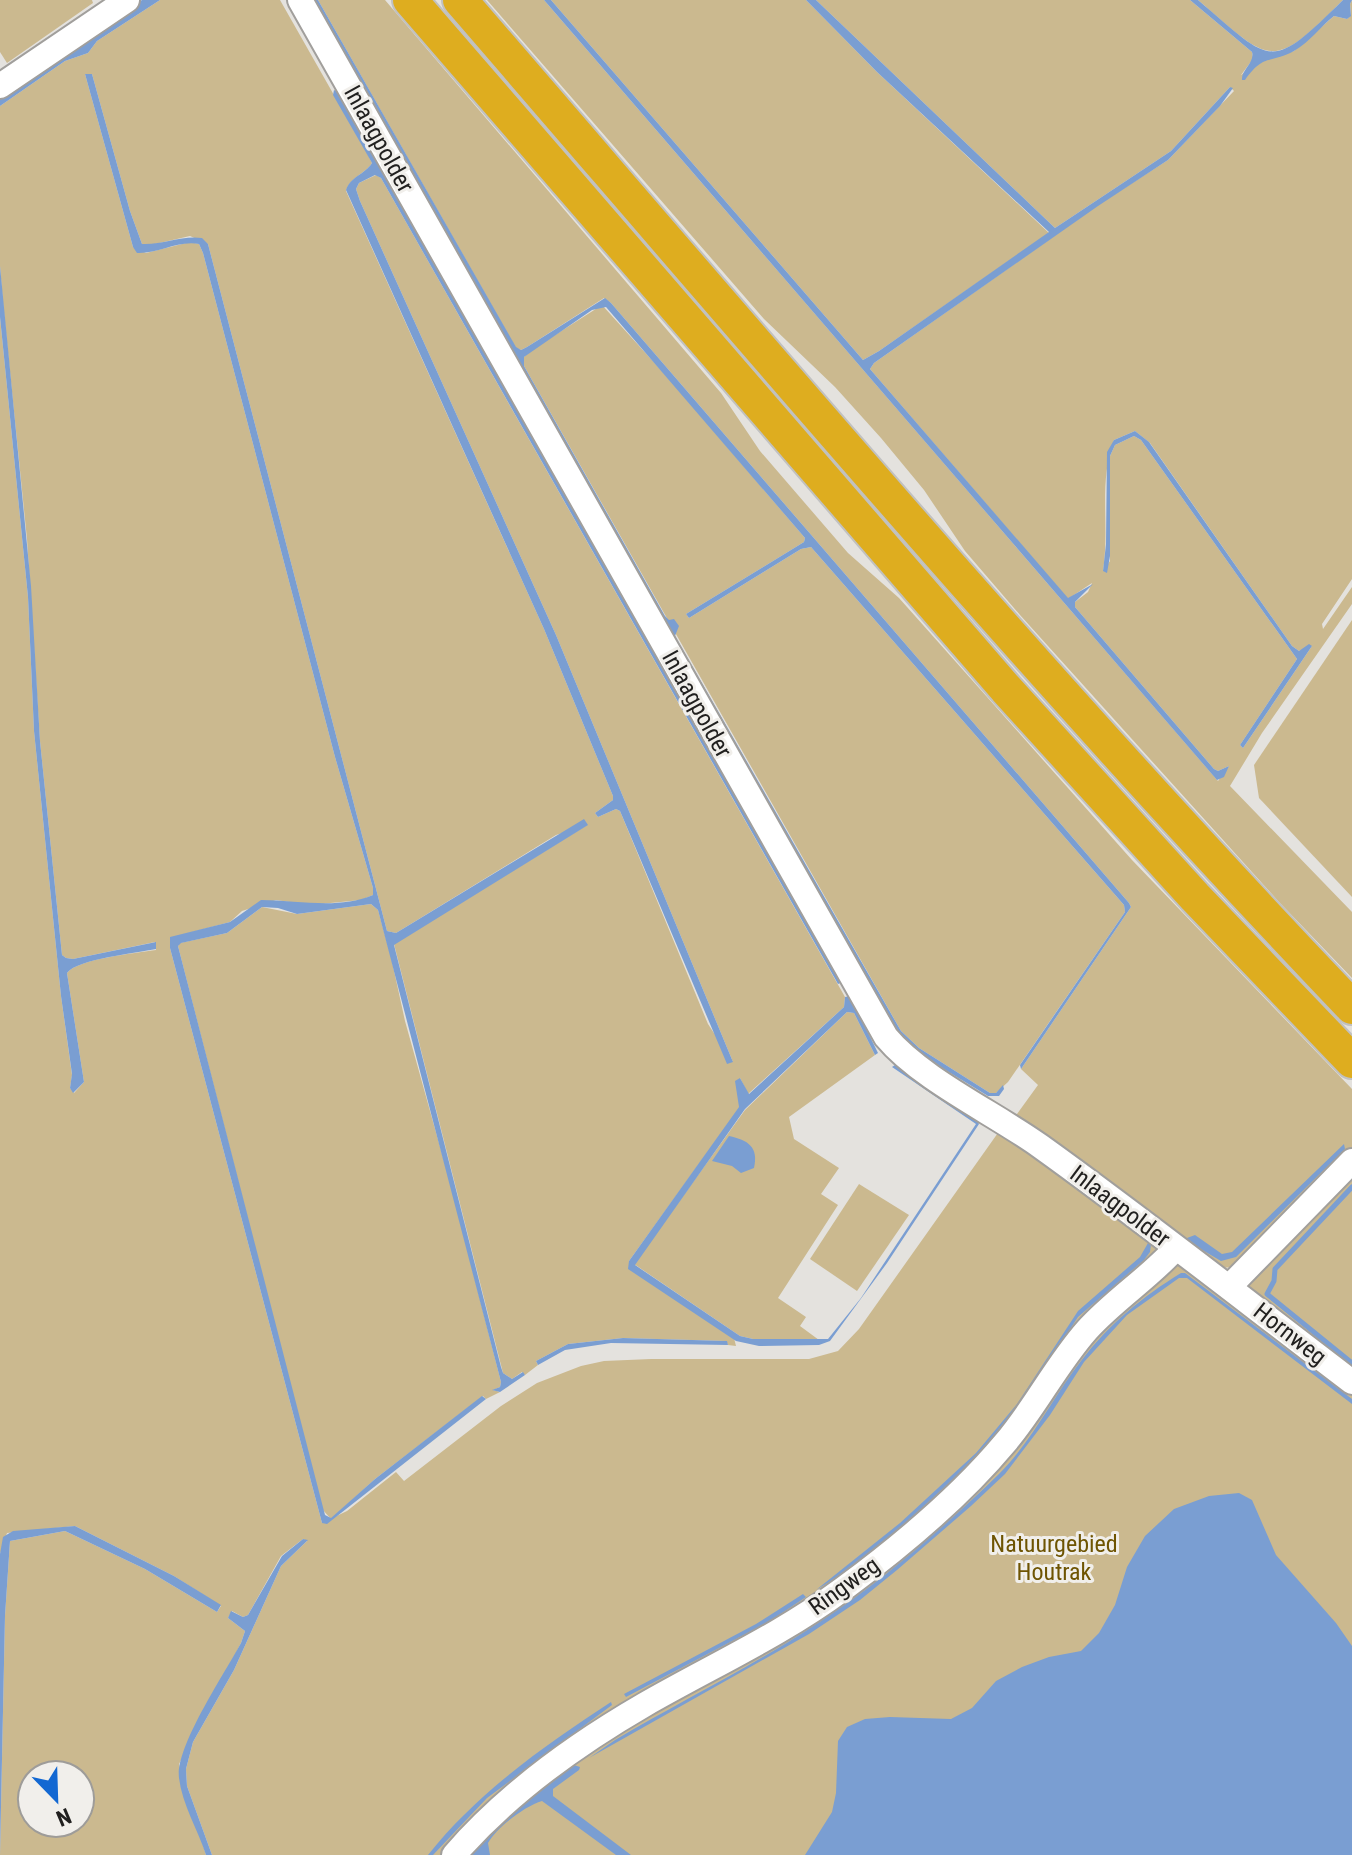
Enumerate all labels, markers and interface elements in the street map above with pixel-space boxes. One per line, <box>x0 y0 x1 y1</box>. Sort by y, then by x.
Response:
street label: Inlaagpolder <box>338 81 420 197</box>
street label: Inlaagpolder <box>656 646 738 762</box>
street label: Inlaagpolder <box>1065 1159 1175 1253</box>
street label: Hornweg <box>1248 1297 1332 1371</box>
park label: Natuurgebied Houtrak <box>990 1530 1118 1586</box>
street label: Ringweg <box>803 1551 885 1621</box>
north arrow <box>16 1759 96 1839</box>
text: N <box>53 1803 75 1831</box>

